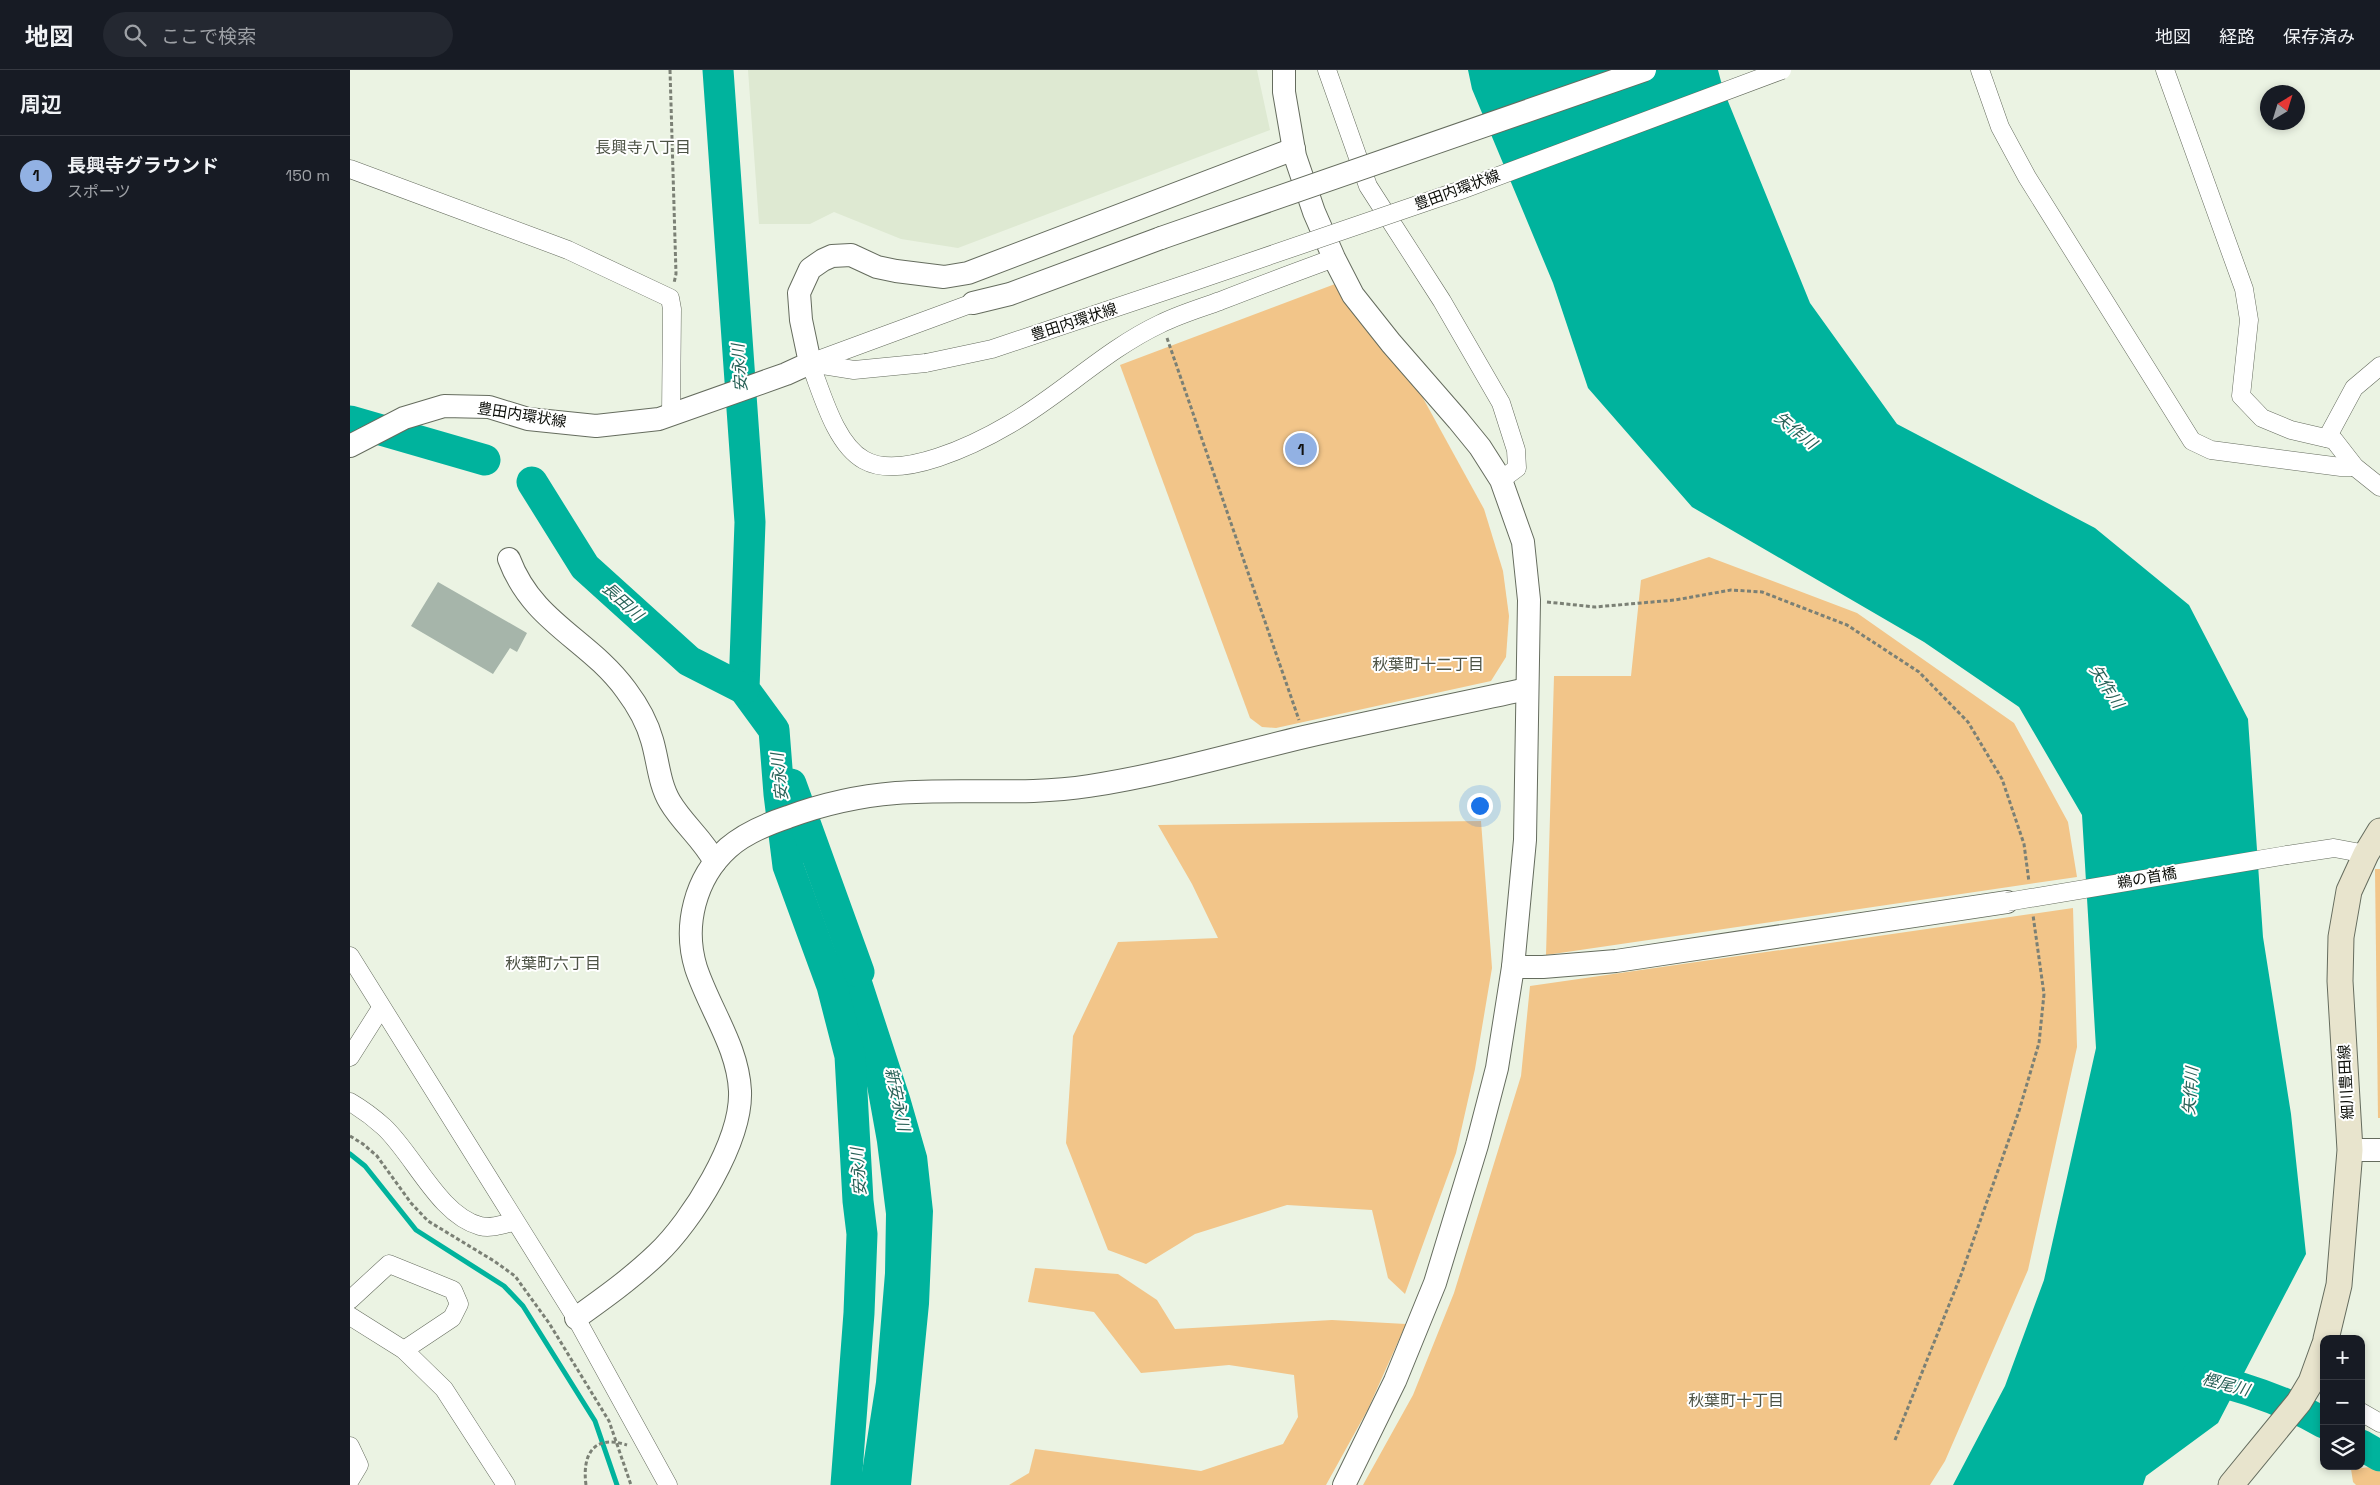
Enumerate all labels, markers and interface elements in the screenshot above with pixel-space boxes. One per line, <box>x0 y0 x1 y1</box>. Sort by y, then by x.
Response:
search box <box>103 12 453 57</box>
text: 地図 <box>25 21 73 52</box>
icon: search <box>121 21 149 49</box>
text: ここで検索 <box>161 24 256 49</box>
text: 地図 <box>2155 25 2191 48</box>
text: 経路 <box>2219 25 2255 48</box>
text: 保存済み <box>2283 25 2355 48</box>
north arrow <box>2260 85 2305 130</box>
text: 周辺 <box>20 91 62 118</box>
district label: 長興寺八丁目 <box>595 137 691 158</box>
text: 長興寺グラウンド <box>67 153 219 178</box>
text: 1 <box>32 165 40 186</box>
text: 150 m <box>286 165 330 186</box>
street label: 豊田内環状線 <box>1411 165 1502 214</box>
text: スポーツ <box>67 181 131 202</box>
street label: 豊田内環状線 <box>1028 299 1120 344</box>
water label: 安永川 <box>727 341 752 393</box>
street label: 豊田内環状線 <box>476 398 568 431</box>
water label: 矢作川 <box>1770 407 1822 455</box>
pin: 1 <box>1285 430 1317 468</box>
water label: 長田川 <box>598 578 649 627</box>
district label: 秋葉町十二丁目 <box>1372 654 1484 675</box>
water label: 矢作川 <box>2085 660 2130 714</box>
water label: 安永川 <box>766 750 792 802</box>
your location <box>1467 793 1493 819</box>
street label: 鵜の首橋 <box>2116 863 2178 892</box>
district label: 秋葉町六丁目 <box>505 953 601 974</box>
street label: 細川豊田線 <box>2334 1044 2357 1120</box>
water label: 矢作川 <box>2178 1064 2203 1116</box>
water label: 新安永川 <box>881 1066 915 1135</box>
water label: 安永川 <box>846 1145 871 1197</box>
map controls <box>2320 1335 2365 1470</box>
button: + <box>2320 1335 2365 1380</box>
water label: 樫尾川 <box>2200 1368 2254 1401</box>
button: − <box>2320 1380 2365 1425</box>
district label: 秋葉町十丁目 <box>1688 1390 1784 1411</box>
button: layers <box>2320 1425 2365 1470</box>

